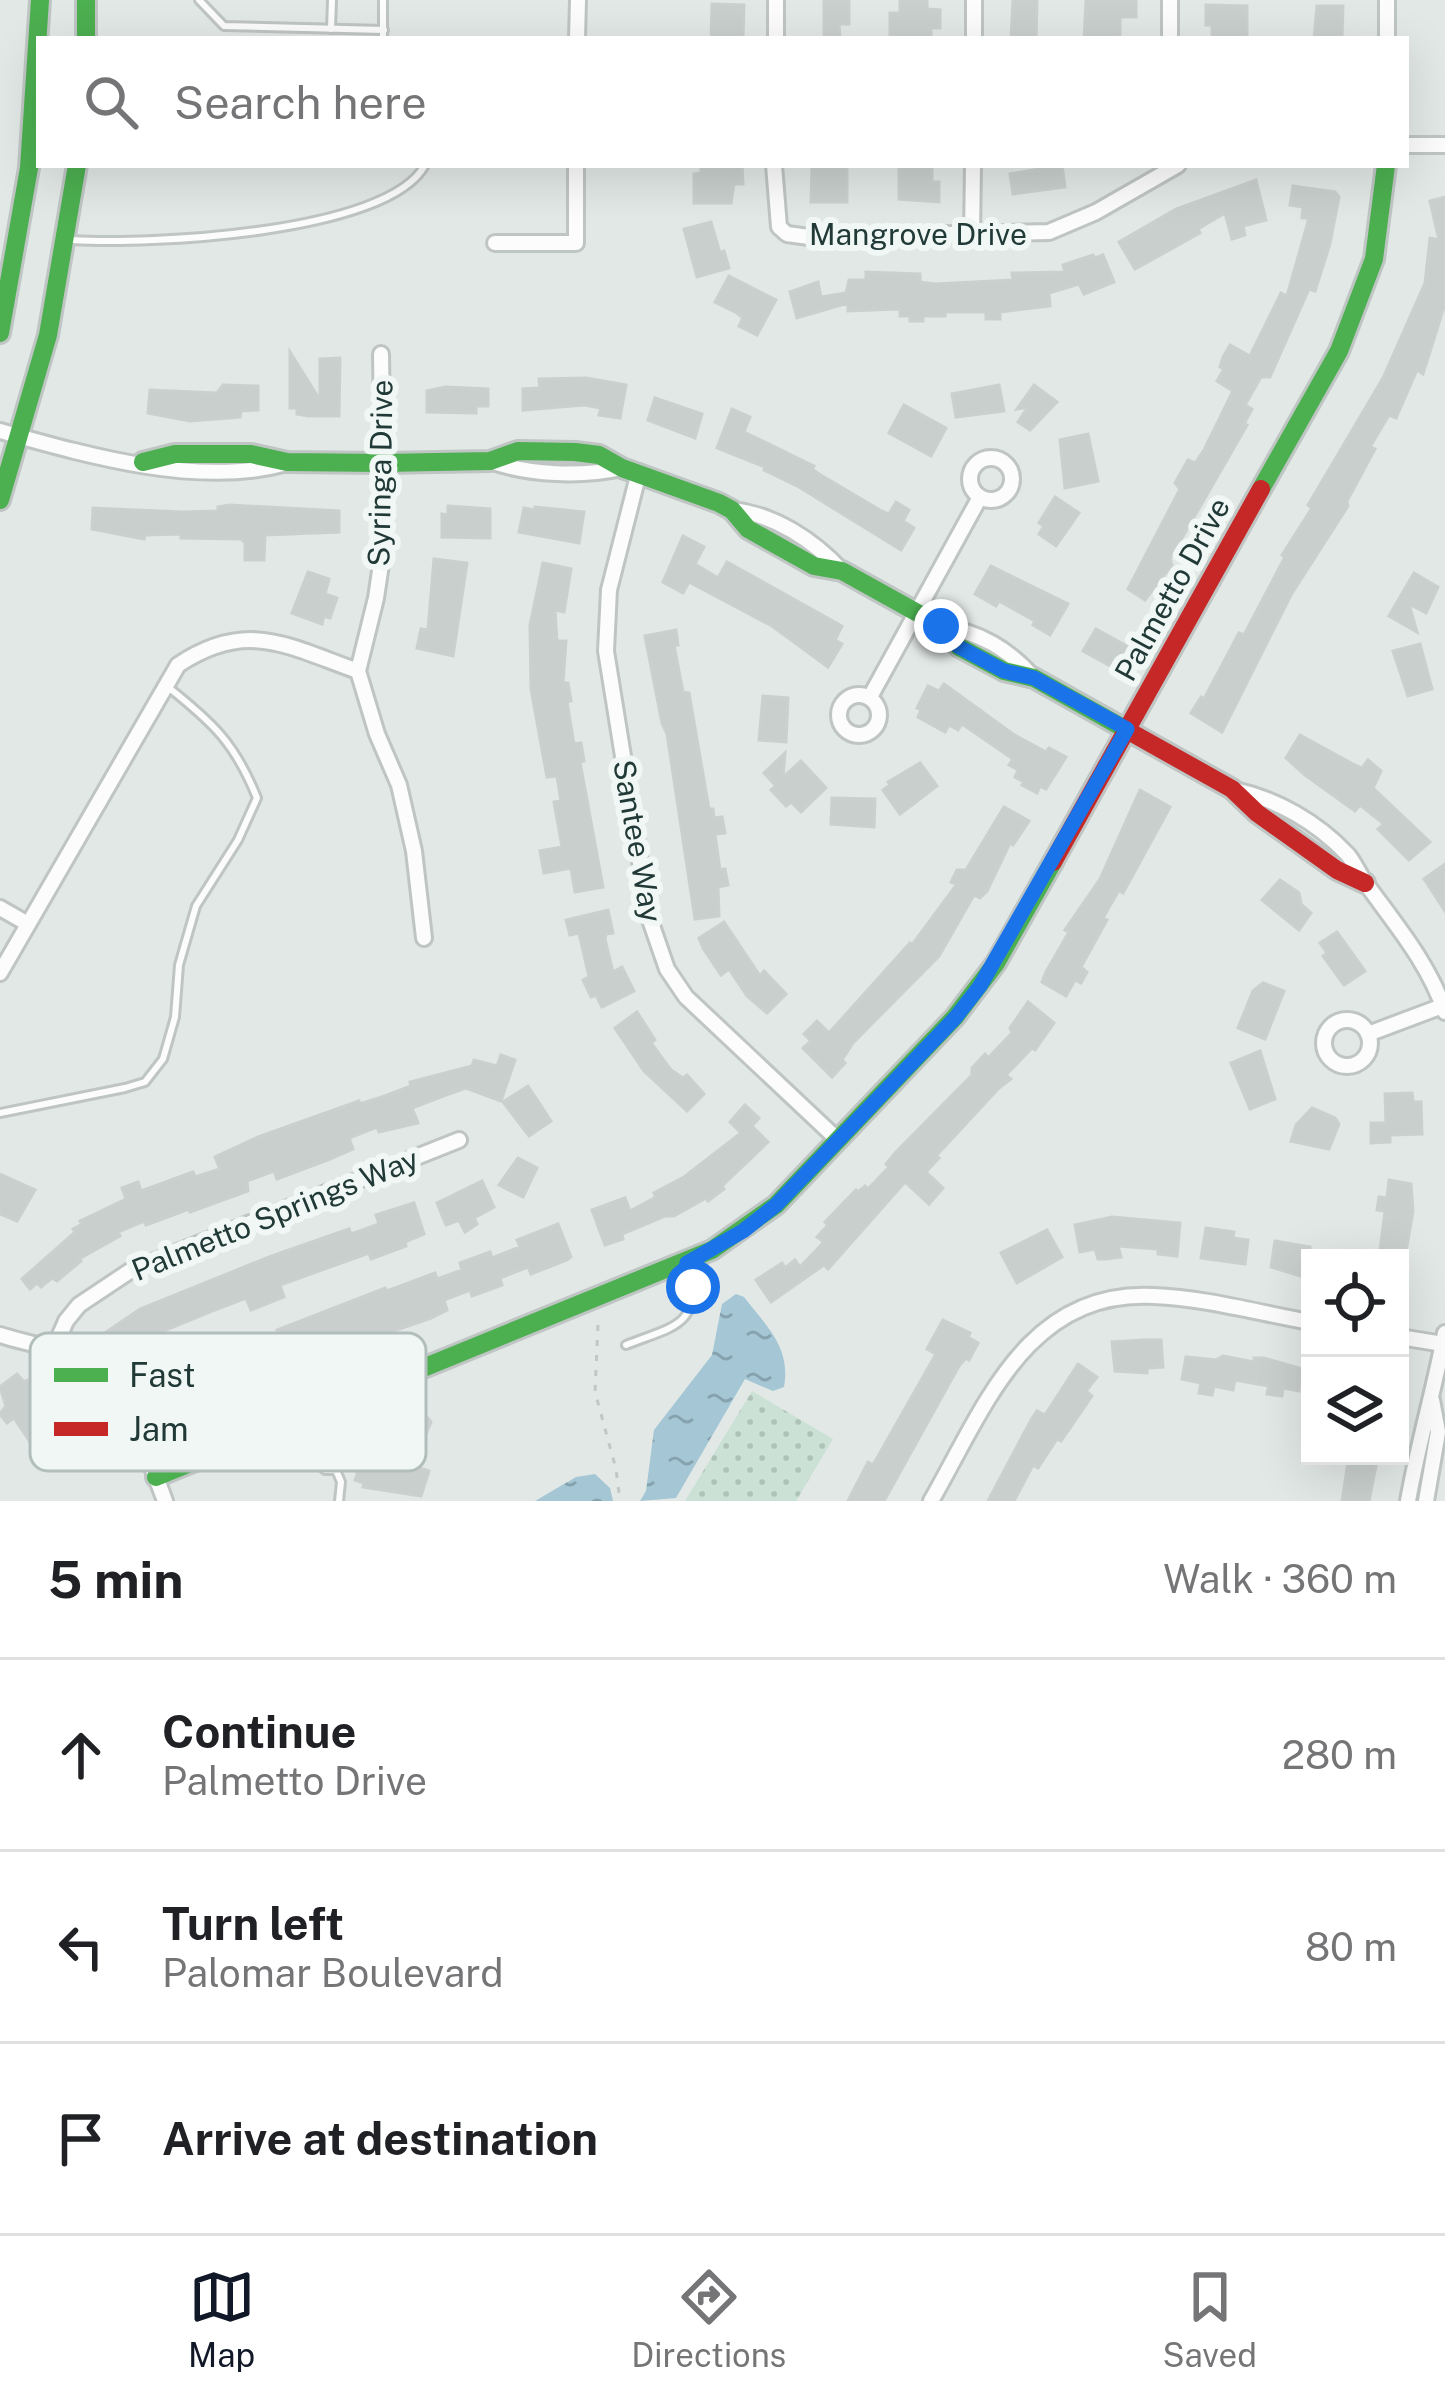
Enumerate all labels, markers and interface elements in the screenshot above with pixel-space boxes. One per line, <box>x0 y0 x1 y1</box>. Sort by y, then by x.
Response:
search box <box>36 36 1409 168</box>
icon: search <box>78 69 144 135</box>
text: Search here <box>174 76 427 129</box>
street label: Mangrove Drive <box>809 216 1027 252</box>
street label: Syringa Drive <box>360 379 400 567</box>
street label: Palmetto Drive <box>1107 491 1237 687</box>
route end <box>914 599 968 653</box>
street label: Santee Way <box>606 757 670 925</box>
street label: Palmetto Springs Way <box>126 1140 424 1288</box>
map controls <box>1301 1249 1409 1465</box>
button: locate <box>1301 1249 1409 1357</box>
route start <box>666 1260 720 1314</box>
legend <box>30 1333 426 1471</box>
text: Fast <box>129 1356 196 1394</box>
button: layers <box>1301 1357 1409 1465</box>
text: Jam <box>129 1410 189 1448</box>
text: 5 min <box>48 1550 184 1609</box>
text: Walk · 360 m <box>1163 1556 1397 1602</box>
text: Continue <box>162 1705 356 1758</box>
icon: ahead <box>48 1722 114 1788</box>
text: 280 m <box>1282 1732 1397 1778</box>
text: Palmetto Drive <box>162 1758 427 1804</box>
text: Turn left <box>162 1897 344 1950</box>
icon: left <box>48 1914 114 1980</box>
text: 80 m <box>1305 1924 1397 1970</box>
text: Palomar Boulevard <box>162 1950 504 1996</box>
icon: arrive <box>48 2106 114 2172</box>
text: Arrive at destination <box>162 2112 598 2165</box>
tab: Map <box>188 2264 255 2374</box>
tab: Directions <box>631 2264 786 2374</box>
tab: Saved <box>1163 2264 1257 2374</box>

